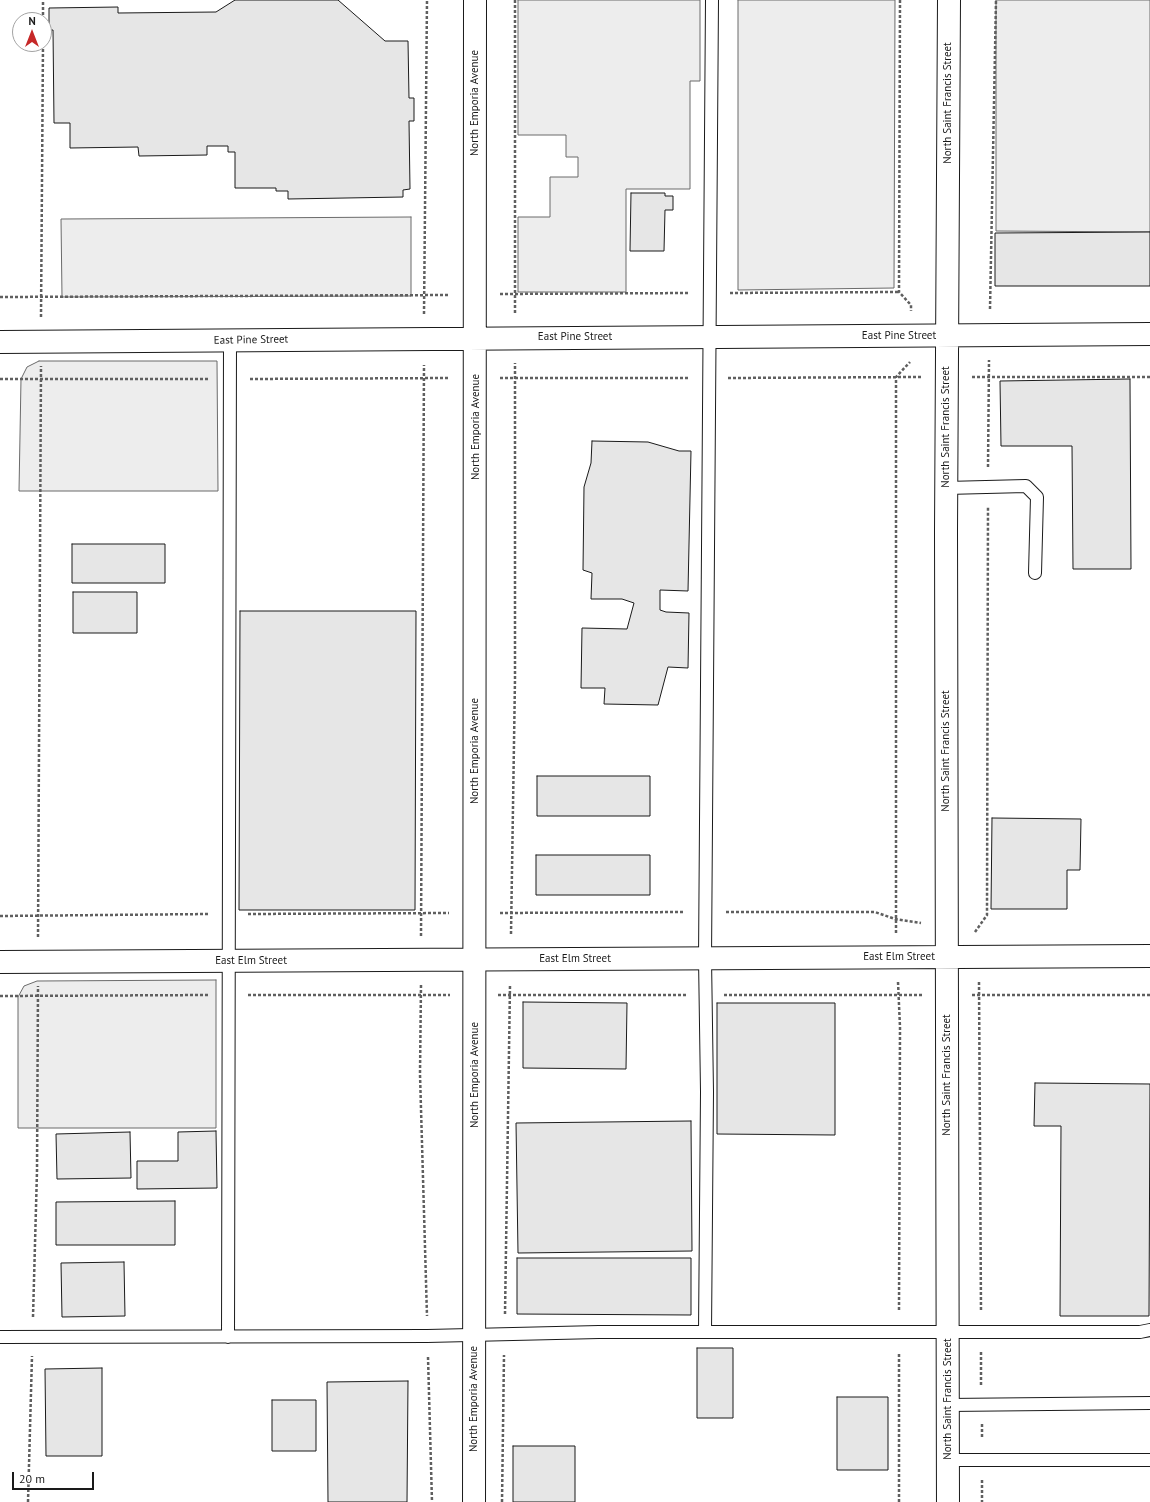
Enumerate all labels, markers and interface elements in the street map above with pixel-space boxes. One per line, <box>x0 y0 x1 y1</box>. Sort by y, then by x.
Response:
north arrow <box>12 12 52 52</box>
text: N <box>28 14 36 28</box>
street label: North Saint Francis Street <box>941 42 955 164</box>
street label: North Emporia Avenue <box>468 50 482 156</box>
street label: East Pine Street <box>862 329 936 343</box>
street label: East Pine Street <box>538 330 612 344</box>
street label: East Pine Street <box>214 333 288 347</box>
street label: North Saint Francis Street <box>939 366 953 488</box>
street label: North Emporia Avenue <box>469 374 483 480</box>
street label: North Saint Francis Street <box>939 690 953 812</box>
street label: North Emporia Avenue <box>468 698 482 804</box>
street label: East Elm Street <box>863 950 935 964</box>
street label: East Elm Street <box>539 952 611 966</box>
street label: East Elm Street <box>215 954 287 968</box>
street label: North Saint Francis Street <box>940 1014 954 1136</box>
street label: North Emporia Avenue <box>468 1022 482 1128</box>
street label: North Saint Francis Street <box>941 1338 955 1460</box>
street label: North Emporia Avenue <box>467 1346 481 1452</box>
scale bar <box>14 1464 96 1490</box>
text: 20 m <box>19 1471 45 1486</box>

